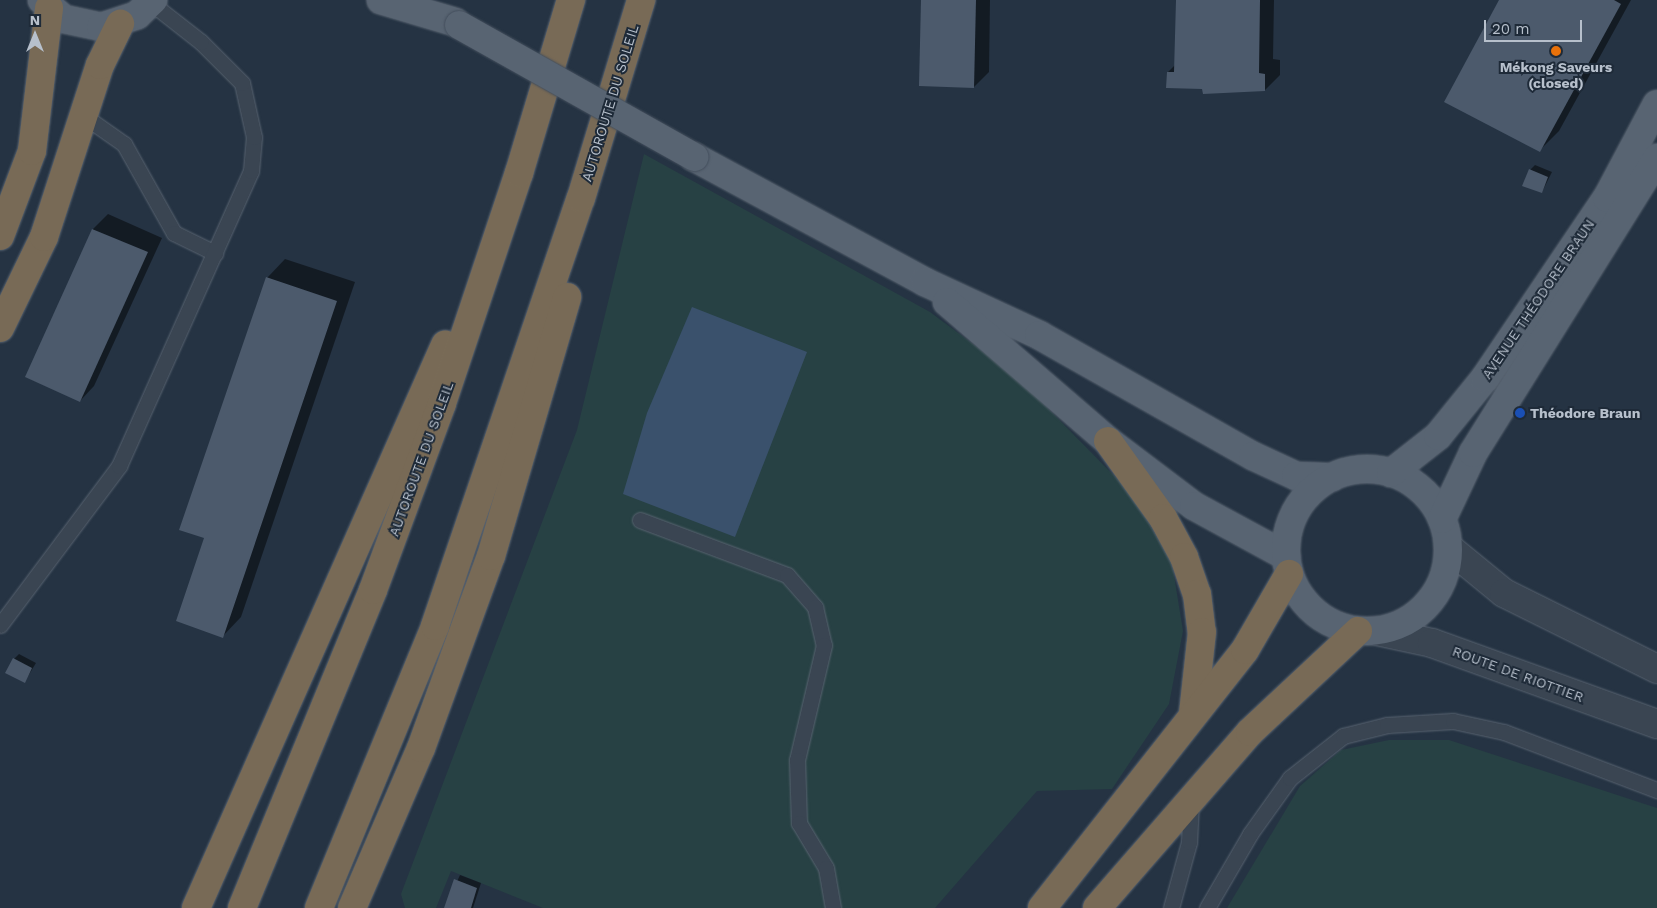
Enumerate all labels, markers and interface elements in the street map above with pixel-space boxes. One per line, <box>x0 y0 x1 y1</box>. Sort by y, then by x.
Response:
north arrow <box>10 10 60 60</box>
scale bar <box>1487 10 1584 42</box>
text: N <box>30 12 40 28</box>
text: 20 m <box>1492 20 1530 38</box>
street label: AUTOROUTE DU SOLEIL <box>578 22 642 184</box>
marker: Mékong Saveurs (closed) <box>1550 45 1562 57</box>
place label: Mékong Saveurs (closed) <box>1500 59 1612 92</box>
street label: AVENUE THÉODORE BRAUN <box>1478 216 1598 382</box>
street label: AUTOROUTE DU SOLEIL <box>385 379 457 539</box>
place label: Théodore Braun <box>1530 405 1640 421</box>
marker: Théodore Braun <box>1514 407 1526 419</box>
street label: ROUTE DE RIOTTIER <box>1450 642 1586 706</box>

